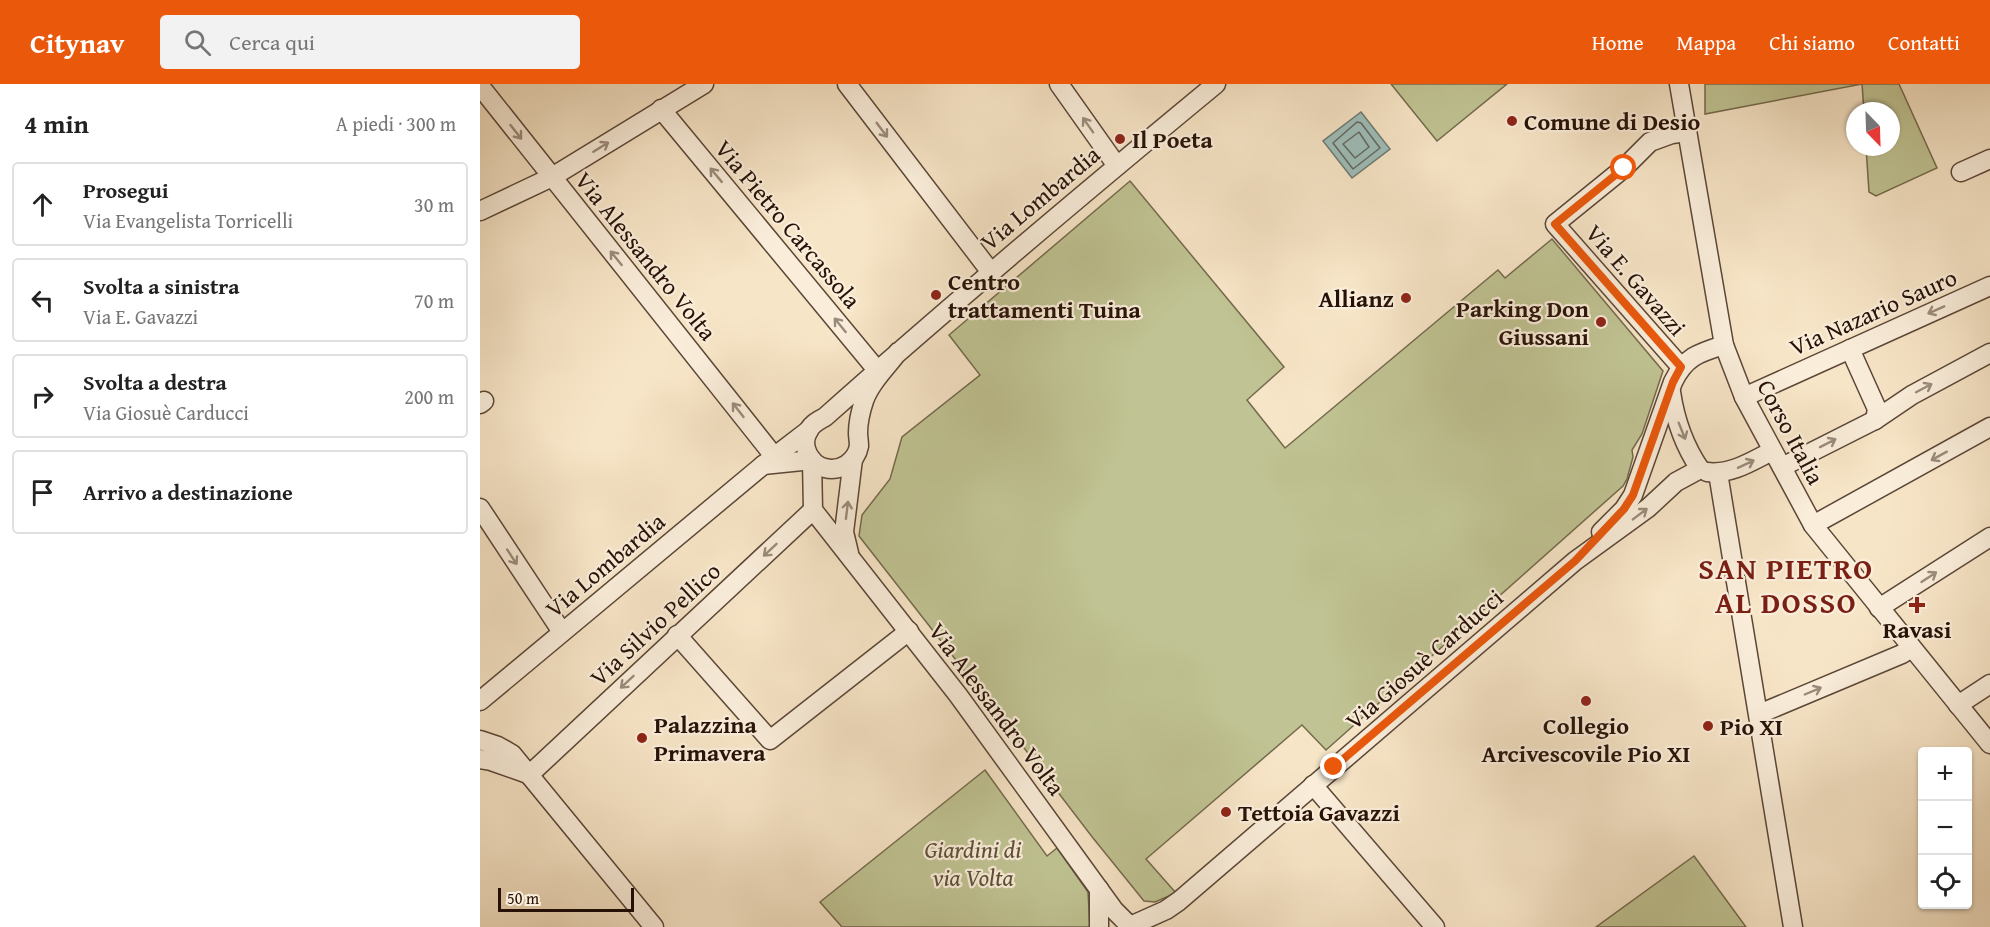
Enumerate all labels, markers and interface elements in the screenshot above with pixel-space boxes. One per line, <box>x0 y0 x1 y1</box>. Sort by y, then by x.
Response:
search box <box>160 15 580 69</box>
text: Citynav <box>30 22 124 63</box>
icon: search <box>181 26 214 59</box>
text: Cerca qui <box>229 26 315 58</box>
text: Home <box>1592 27 1644 58</box>
text: Mappa <box>1677 27 1736 58</box>
text: Chi siamo <box>1769 27 1855 58</box>
text: Contatti <box>1888 27 1960 58</box>
north arrow <box>1846 102 1900 156</box>
text: 4 min <box>24 104 89 143</box>
place label: Comune di Desio <box>1524 104 1701 139</box>
text: A piedi · 300 m <box>336 109 456 138</box>
marker: Comune di Desio <box>1505 114 1519 128</box>
one-way arrow <box>1082 117 1094 133</box>
one-way arrow <box>876 122 889 138</box>
place label: Il Poeta <box>1132 122 1213 157</box>
one-way arrow <box>509 123 522 139</box>
street label: Via Pietro Carcassola <box>707 132 870 316</box>
marker: Il Poeta <box>1113 132 1127 146</box>
street label: Via Lombardia <box>972 137 1108 259</box>
one-way arrow <box>592 140 609 152</box>
route start <box>1610 154 1636 180</box>
street label: Via Alessandro Volta <box>567 164 726 349</box>
one-way arrow <box>709 167 722 183</box>
text: Prosegui <box>83 174 169 206</box>
icon: ahead <box>26 188 59 221</box>
text: 30 m <box>414 190 454 219</box>
text: Via Evangelista Torricelli <box>83 206 293 235</box>
street label: Via E. Gavazzi <box>1578 216 1695 344</box>
one-way arrow <box>610 250 623 266</box>
street label: Via Nazario Sauro <box>1784 259 1962 365</box>
place label: Centro trattamenti Tuina <box>948 264 1142 327</box>
text: Svolta a sinistra <box>83 270 240 302</box>
place label: Allianz <box>1318 281 1394 316</box>
icon: left <box>26 284 59 317</box>
text: 70 m <box>414 286 454 315</box>
marker: Centro trattamenti Tuina <box>929 288 943 302</box>
marker: Allianz <box>1399 291 1413 305</box>
place label: Parking Don Giussani <box>1456 291 1589 354</box>
text: Via E. Gavazzi <box>83 302 198 331</box>
one-way arrow <box>1928 305 1946 316</box>
marker: Parking Don Giussani <box>1594 315 1608 329</box>
one-way arrow <box>834 317 847 333</box>
text: Svolta a destra <box>83 366 227 398</box>
street label: Corso Italia <box>1749 373 1834 491</box>
icon: right <box>26 380 59 413</box>
text: 200 m <box>404 382 454 411</box>
one-way arrow <box>1915 382 1932 394</box>
text: Via Giosuè Carducci <box>83 398 249 427</box>
one-way arrow <box>731 402 744 418</box>
one-way arrow <box>1677 421 1688 440</box>
one-way arrow <box>1819 437 1837 448</box>
one-way arrow <box>1931 450 1948 462</box>
one-way arrow <box>1737 457 1755 469</box>
icon: arrive <box>26 476 59 509</box>
text: Arrivo a destinazione <box>83 476 293 508</box>
one-way arrow <box>841 501 852 521</box>
street label: Via Lombardia <box>537 504 673 626</box>
one-way arrow <box>1631 508 1647 521</box>
one-way arrow <box>763 543 778 557</box>
district label: SAN PIETRO AL DOSSO <box>1698 546 1874 624</box>
one-way arrow <box>506 548 518 565</box>
street label: Via Silvio Pellico <box>582 554 728 694</box>
one-way arrow <box>1920 570 1937 583</box>
street label: Via Giosuè Carducci <box>1337 580 1511 738</box>
marker: Ravasi <box>1910 598 1924 612</box>
place label: Ravasi <box>1883 612 1951 647</box>
street label: Via Alessandro Volta <box>920 615 1074 803</box>
one-way arrow <box>620 675 635 690</box>
one-way arrow <box>1803 685 1822 696</box>
marker: Collegio Arcivescovile Pio XI <box>1579 694 1593 708</box>
place label: Palazzina Primavera <box>654 707 766 770</box>
place label: Collegio Arcivescovile Pio XI <box>1482 708 1690 771</box>
place label: Pio XI <box>1720 709 1783 744</box>
marker: Pio XI <box>1701 719 1715 733</box>
marker: Palazzina Primavera <box>635 731 649 745</box>
map controls <box>1918 747 1972 909</box>
button: + <box>1918 747 1972 801</box>
route end <box>1320 753 1346 779</box>
place label: Tettoia Gavazzi <box>1238 795 1400 830</box>
button: − <box>1918 801 1972 855</box>
marker: Tettoia Gavazzi <box>1219 805 1233 819</box>
park label: Giardini di via Volta <box>924 832 1022 895</box>
button: locate <box>1918 855 1972 909</box>
scale bar <box>498 885 634 912</box>
text: 50 m <box>507 886 539 910</box>

